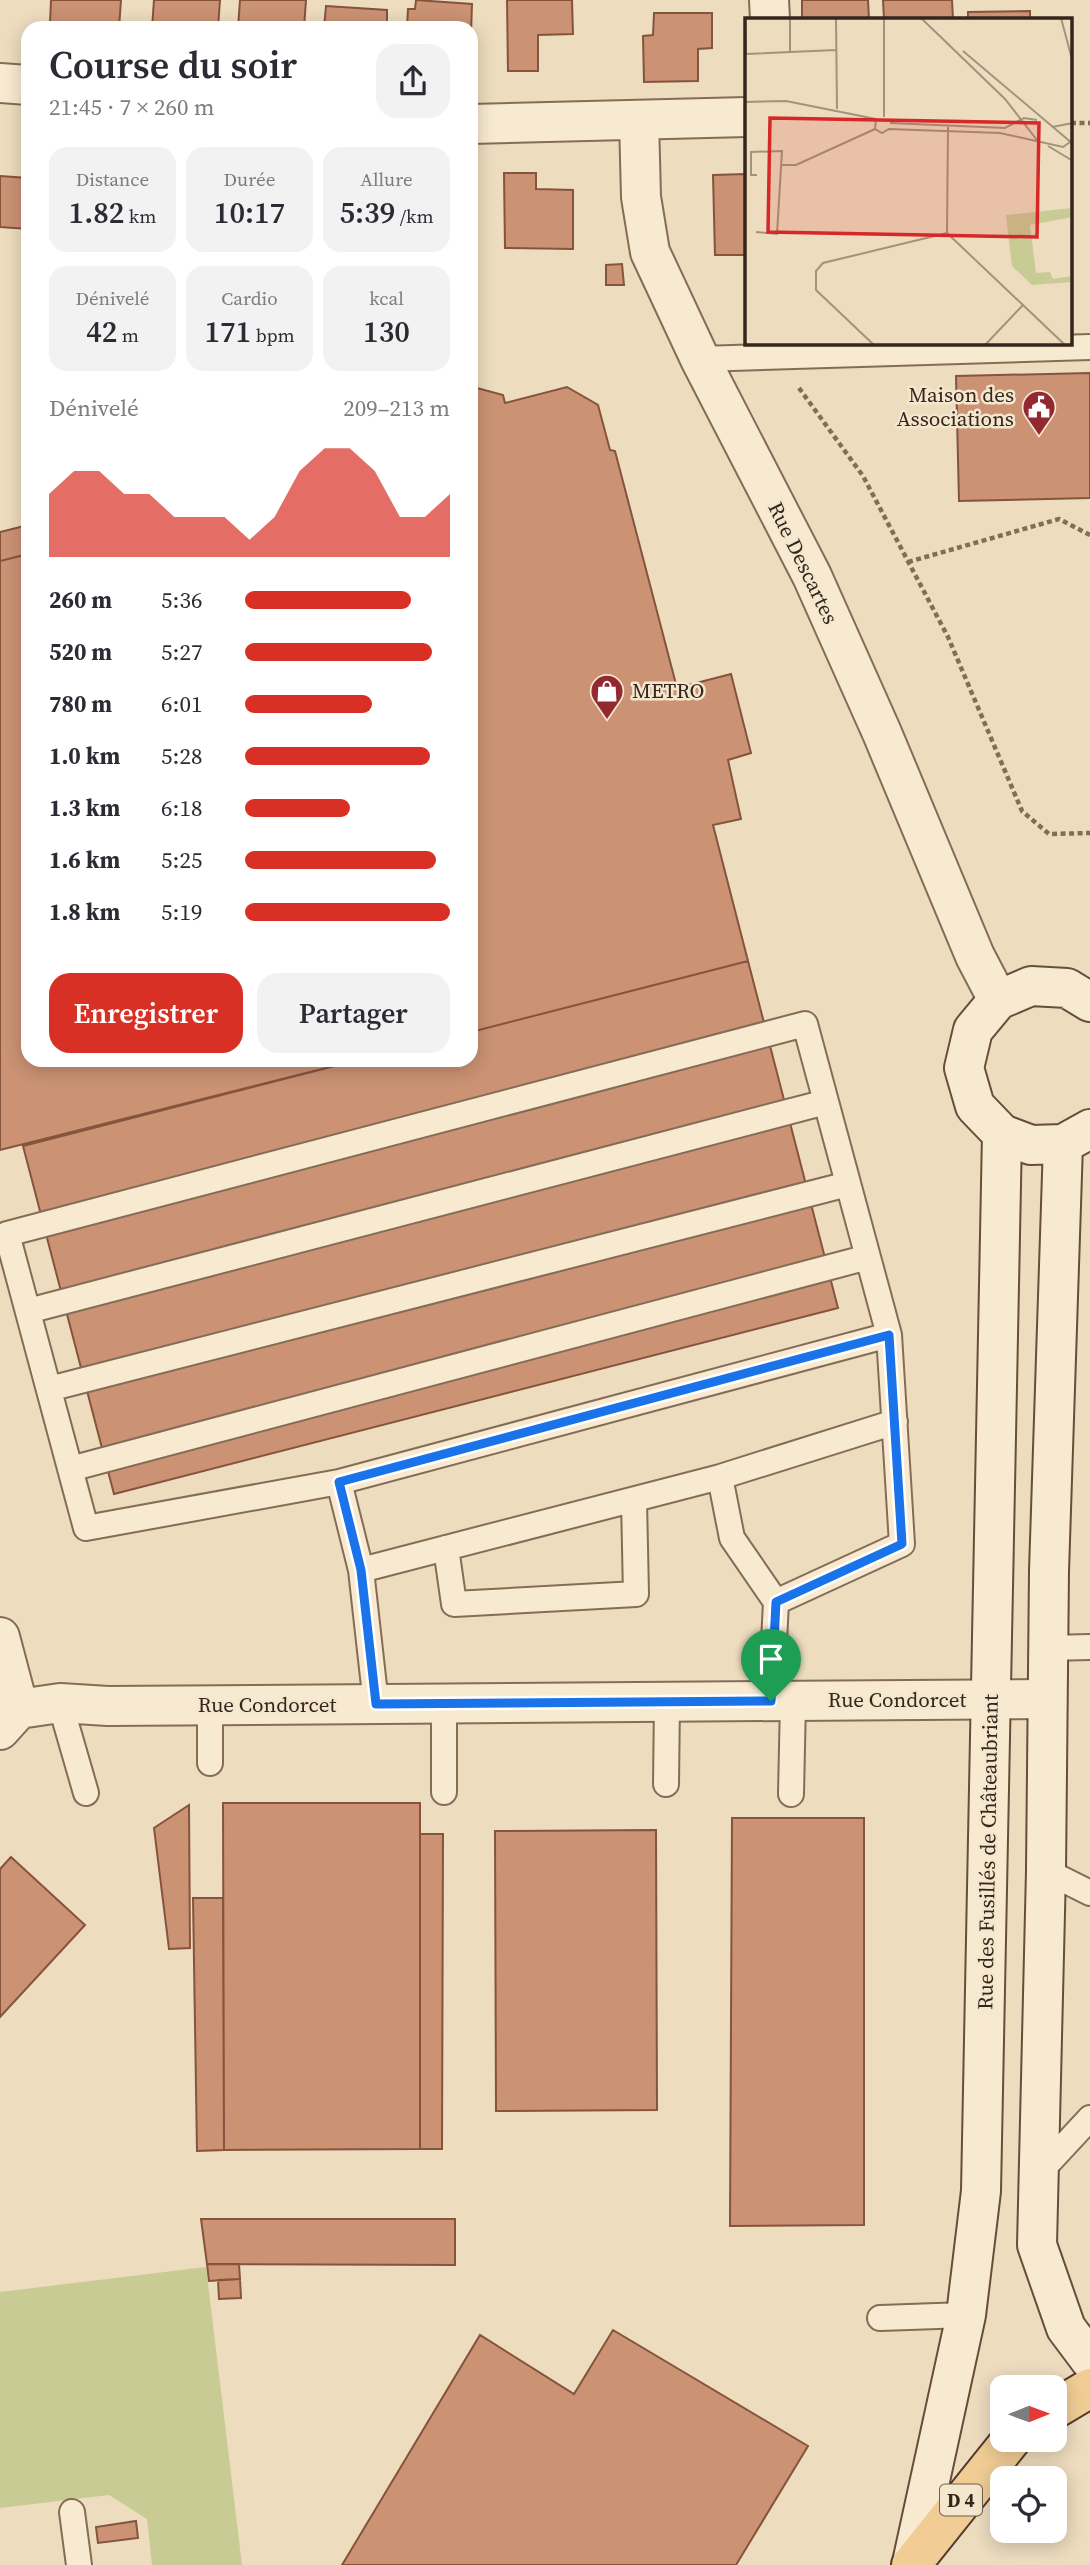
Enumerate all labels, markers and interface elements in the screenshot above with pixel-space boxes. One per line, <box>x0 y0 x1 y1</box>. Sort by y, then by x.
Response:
inset map <box>745 18 1072 345</box>
text: Course du soir <box>49 39 297 91</box>
button: share <box>376 44 450 118</box>
text: 21:45 · 7 × 260 m <box>49 91 215 123</box>
text: Distance <box>76 166 149 192</box>
text: Durée <box>224 166 275 192</box>
text: Allure <box>360 166 413 192</box>
text: 1.82 <box>69 192 124 233</box>
text: 10:17 <box>214 192 285 233</box>
text: 5:39 <box>339 192 395 233</box>
text: km <box>124 203 156 229</box>
text: /km <box>395 203 434 229</box>
text: Dénivelé <box>75 285 150 311</box>
text: Cardio <box>221 285 278 311</box>
text: kcal <box>369 285 404 311</box>
text: 42 <box>86 311 117 352</box>
text: 171 <box>204 311 251 352</box>
text: 130 <box>363 311 410 352</box>
text: m <box>117 322 139 348</box>
text: bpm <box>251 322 295 348</box>
place label: Maison des Associations <box>897 380 1014 433</box>
public building icon: Maison des Associations <box>1020 388 1058 437</box>
text: Dénivelé <box>49 392 139 424</box>
text: 209–213 m <box>343 392 450 424</box>
street label: Rue Descartes <box>761 497 846 629</box>
text: 260 m <box>49 584 112 616</box>
text: 5:36 <box>161 584 202 616</box>
text: 520 m <box>49 636 112 668</box>
text: 5:27 <box>161 636 202 668</box>
shop icon: METRO <box>588 672 626 721</box>
place label: METRO <box>632 676 704 705</box>
text: 780 m <box>49 688 112 720</box>
text: 6:01 <box>161 688 202 720</box>
text: 1.0 km <box>49 740 120 772</box>
text: 5:28 <box>161 740 202 772</box>
text: 1.3 km <box>49 792 120 824</box>
text: 6:18 <box>161 792 202 824</box>
text: 1.6 km <box>49 844 120 876</box>
text: 5:25 <box>161 844 202 876</box>
text: 1.8 km <box>49 896 120 928</box>
text: 5:19 <box>161 896 202 928</box>
button: Enregistrer <box>49 973 243 1053</box>
button: Partager <box>257 973 450 1053</box>
pin <box>741 1629 801 1701</box>
icon: arrive <box>752 1640 790 1678</box>
street label: Rue Condorcet <box>828 1685 966 1714</box>
street label: Rue Condorcet <box>198 1690 336 1719</box>
street label: Rue des Fusillés de Châteaubriant <box>970 1694 1005 2010</box>
north arrow <box>990 2375 1068 2452</box>
map controls <box>990 2375 1067 2543</box>
button: locate <box>990 2466 1067 2543</box>
road number: D 4 <box>940 2484 982 2516</box>

